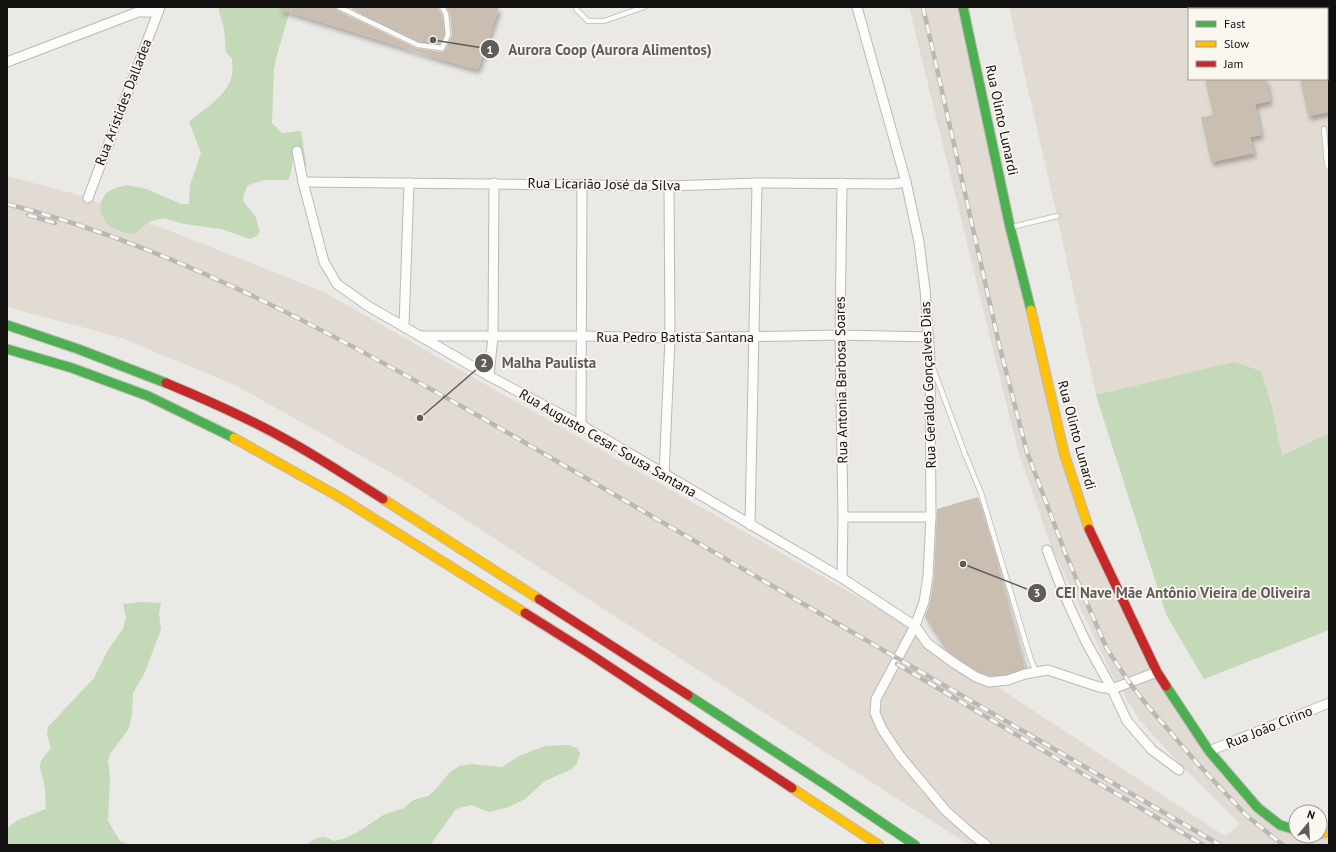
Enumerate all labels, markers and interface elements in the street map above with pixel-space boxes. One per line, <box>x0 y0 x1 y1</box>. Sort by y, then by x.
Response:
legend <box>1188 8 1328 80</box>
text: Fast <box>1224 16 1245 31</box>
street label: Rua Aristides Dalladea <box>91 36 155 168</box>
callout: Aurora Coop (Aurora Alimentos) <box>480 36 720 63</box>
text: Slow <box>1224 36 1249 51</box>
text: Aurora Coop (Aurora Alimentos) <box>508 40 712 59</box>
text: 1 <box>487 42 493 57</box>
text: Jam <box>1223 56 1243 71</box>
street label: Rua Olinto Lunardi <box>982 63 1022 177</box>
street label: Rua Licarião José da Silva <box>527 174 681 194</box>
street label: Rua Antonia Barbosa Soares <box>831 296 851 464</box>
street label: Rua Geraldo Gonçalves Dias <box>916 301 940 469</box>
street label: Rua Pedro Batista Santana <box>596 328 754 346</box>
callout: Malha Paulista <box>474 349 604 376</box>
text: Malha Paulista <box>502 353 596 372</box>
text: 2 <box>481 355 487 370</box>
street label: Rua Olinto Lunardi <box>1054 378 1100 492</box>
street label: Rua Augusto Cesar Sousa Santana <box>516 385 700 501</box>
callout: CEI Nave Mãe Antônio Vieira de Oliveira <box>1027 579 1319 606</box>
text: CEI Nave Mãe Antônio Vieira de Oliveira <box>1056 583 1310 602</box>
text: 3 <box>1034 585 1040 600</box>
street label: Rua João Cirino <box>1223 701 1315 753</box>
north arrow <box>1288 804 1328 844</box>
text: N <box>1305 807 1317 822</box>

